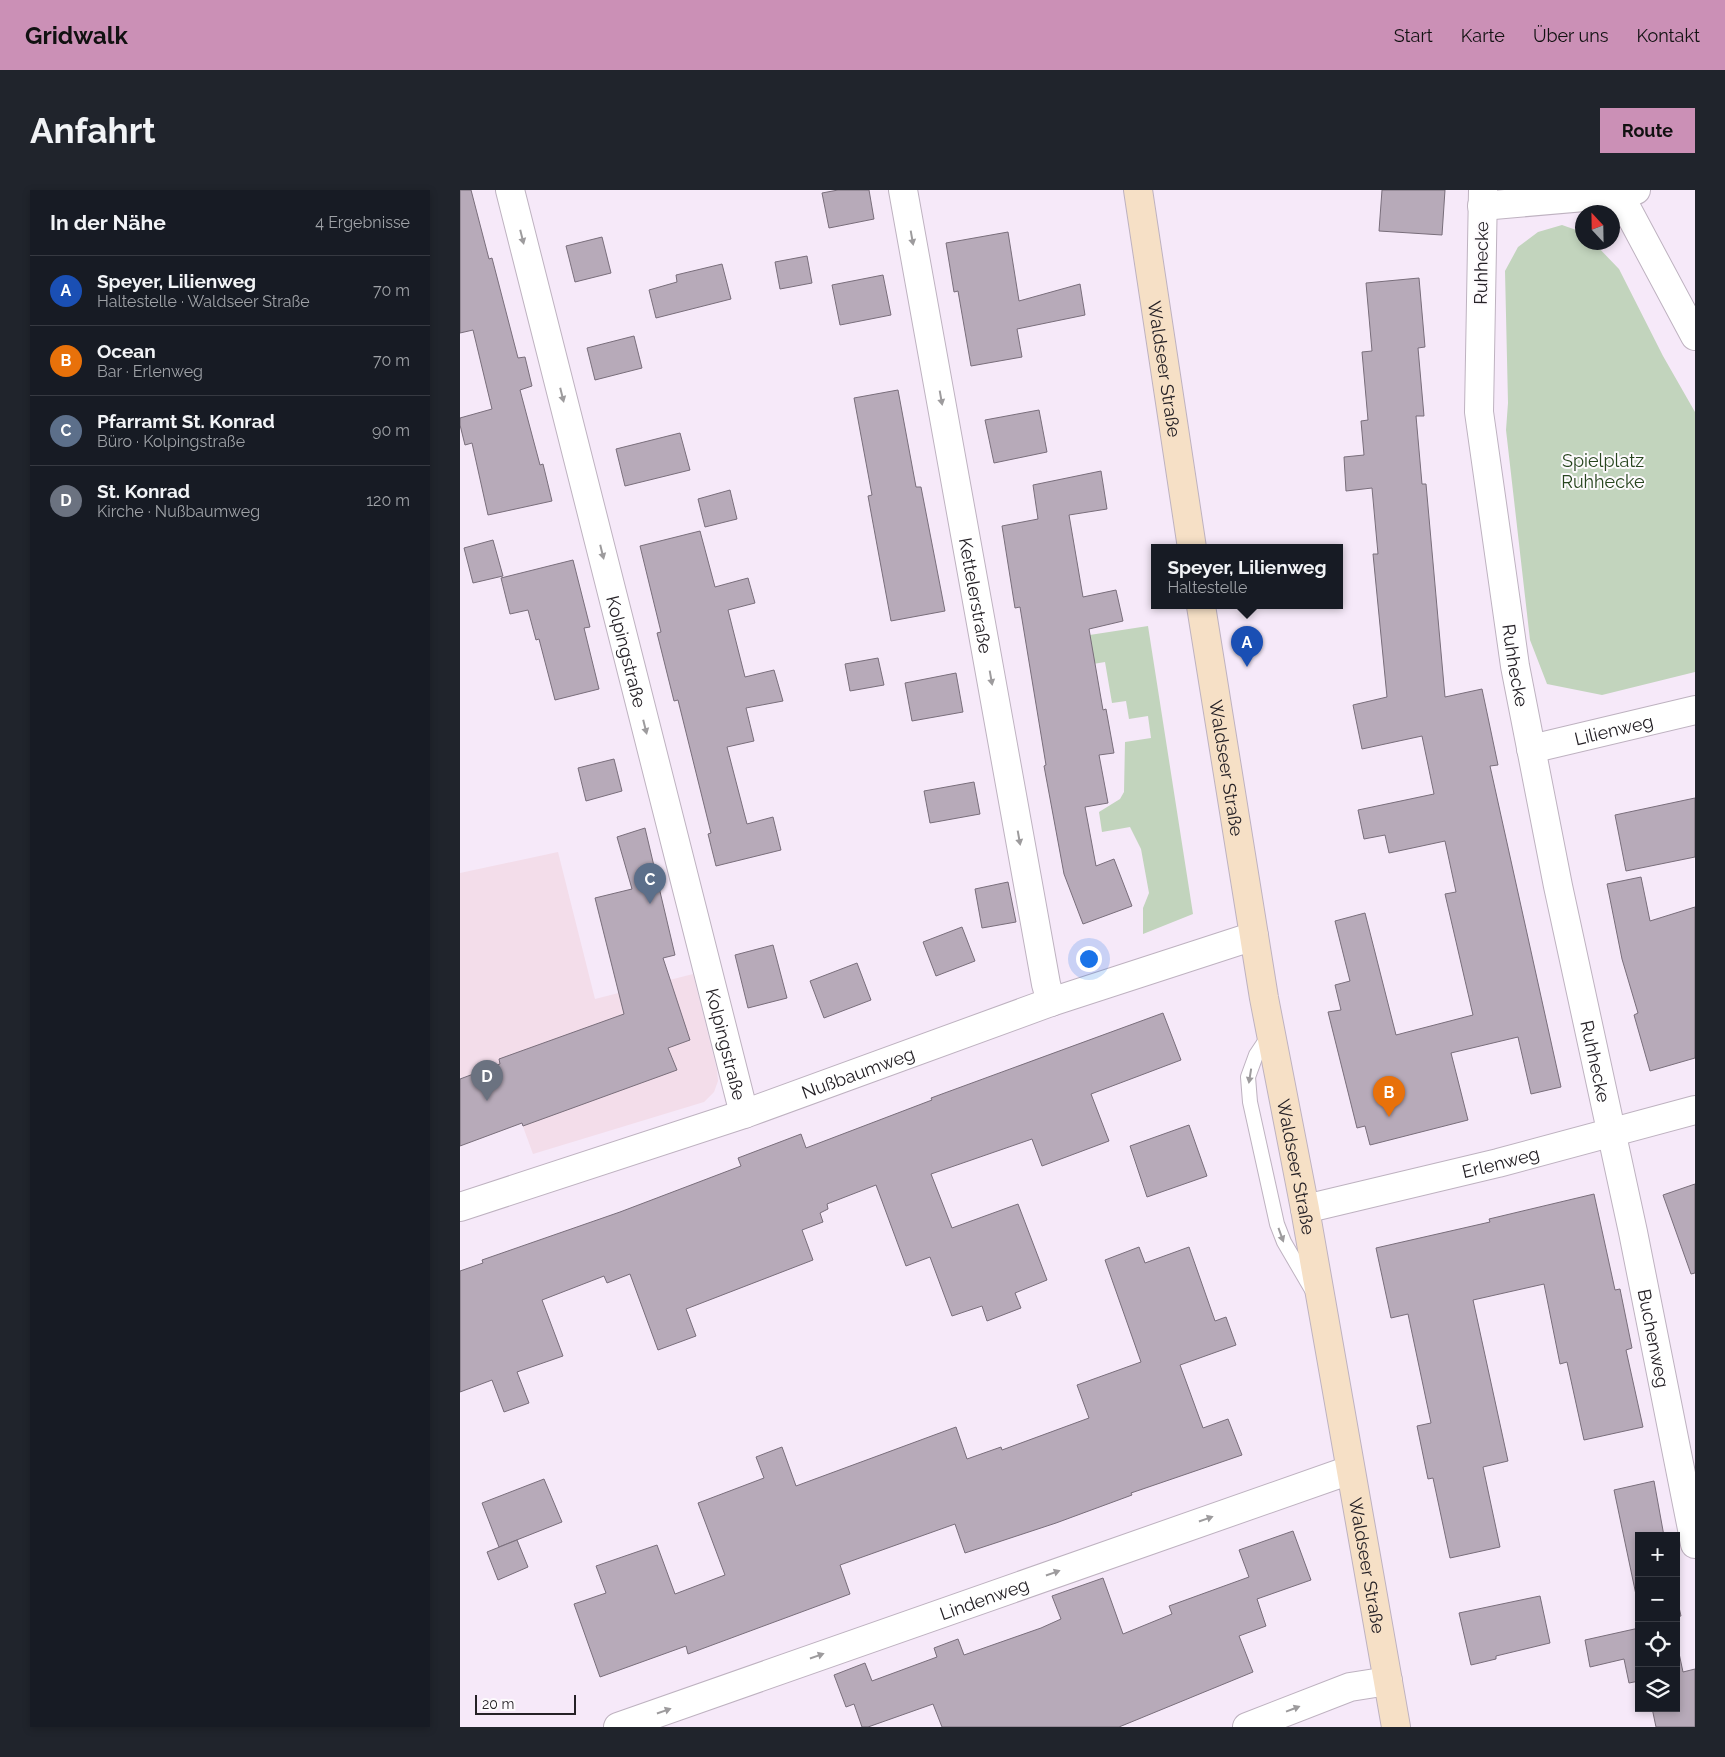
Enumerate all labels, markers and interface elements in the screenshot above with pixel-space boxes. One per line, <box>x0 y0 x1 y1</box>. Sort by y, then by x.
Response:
text: Gridwalk <box>25 21 128 50</box>
text: Start <box>1394 25 1433 46</box>
text: Karte <box>1461 25 1505 46</box>
text: Über uns <box>1533 25 1608 46</box>
text: Kontakt <box>1636 25 1700 46</box>
button: Route <box>1600 108 1695 153</box>
text: Anfahrt <box>30 110 156 151</box>
north arrow <box>1575 205 1620 250</box>
text: In der Nähe <box>50 210 166 235</box>
text: 4 Ergebnisse <box>315 213 410 232</box>
street label: Ruhhecke <box>1470 221 1492 305</box>
one-way arrow <box>518 230 526 245</box>
one-way arrow <box>908 230 916 246</box>
text: Speyer, Lilienweg <box>97 270 256 292</box>
text: A <box>61 281 71 300</box>
text: 70 m <box>373 281 410 300</box>
text: Haltestelle · Waldseer Straße <box>97 292 310 311</box>
street label: Waldseer Straße <box>1144 299 1186 439</box>
text: Ocean <box>97 340 156 362</box>
text: B <box>61 351 71 370</box>
text: 70 m <box>373 351 410 370</box>
text: Bar · Erlenweg <box>97 362 203 381</box>
one-way arrow <box>558 387 566 402</box>
one-way arrow <box>937 390 945 405</box>
text: Pfarramt St. Konrad <box>97 410 275 432</box>
text: C <box>61 421 71 440</box>
text: 90 m <box>372 421 410 440</box>
text: Büro · Kolpingstraße <box>97 432 245 451</box>
park label: Spielplatz Ruhhecke <box>1561 450 1645 492</box>
text: St. Konrad <box>97 480 190 502</box>
text: D <box>60 491 72 510</box>
text: 120 m <box>366 491 410 510</box>
text: Kirche · Nußbaumweg <box>97 502 260 521</box>
street label: Kettelerstraße <box>955 536 997 655</box>
popup <box>1151 544 1343 609</box>
one-way arrow <box>598 545 606 560</box>
text: Speyer, Lilienweg <box>1167 556 1327 578</box>
text: Haltestelle <box>1167 578 1247 597</box>
street label: Kolpingstraße <box>603 593 651 710</box>
street label: Ruhhecke <box>1499 623 1533 709</box>
pin: A <box>1231 626 1263 667</box>
one-way arrow <box>987 671 995 687</box>
street label: Waldseer Straße <box>1206 698 1248 838</box>
street label: Lilienweg <box>1572 710 1655 749</box>
one-way arrow <box>642 719 650 734</box>
one-way arrow <box>1016 831 1024 847</box>
pin: C <box>634 863 666 904</box>
your location <box>1076 946 1102 972</box>
street label: Kolpingstraße <box>702 986 751 1103</box>
street label: Ruhhecke <box>1577 1018 1615 1105</box>
street label: Nußbaumweg <box>799 1042 917 1103</box>
pin: D <box>471 1060 503 1101</box>
one-way arrow <box>1246 1069 1254 1085</box>
pin: B <box>1373 1076 1405 1117</box>
street label: Waldseer Straße <box>1273 1097 1320 1237</box>
street label: Erlenweg <box>1460 1142 1541 1182</box>
one-way arrow <box>1277 1228 1285 1243</box>
street label: Buchenweg <box>1634 1287 1674 1389</box>
street label: Waldseer Straße <box>1345 1496 1390 1636</box>
one-way arrow <box>1199 1515 1214 1523</box>
map controls <box>1635 1532 1680 1712</box>
button: + <box>1635 1532 1680 1577</box>
one-way arrow <box>1046 1569 1061 1577</box>
street label: Lindenweg <box>937 1573 1031 1624</box>
button: − <box>1635 1577 1680 1622</box>
button: locate <box>1635 1622 1680 1667</box>
one-way arrow <box>810 1652 825 1660</box>
button: layers <box>1635 1667 1680 1712</box>
scale bar <box>475 1692 576 1715</box>
text: 20 m <box>482 1696 514 1712</box>
one-way arrow <box>1286 1705 1301 1713</box>
one-way arrow <box>657 1707 672 1715</box>

